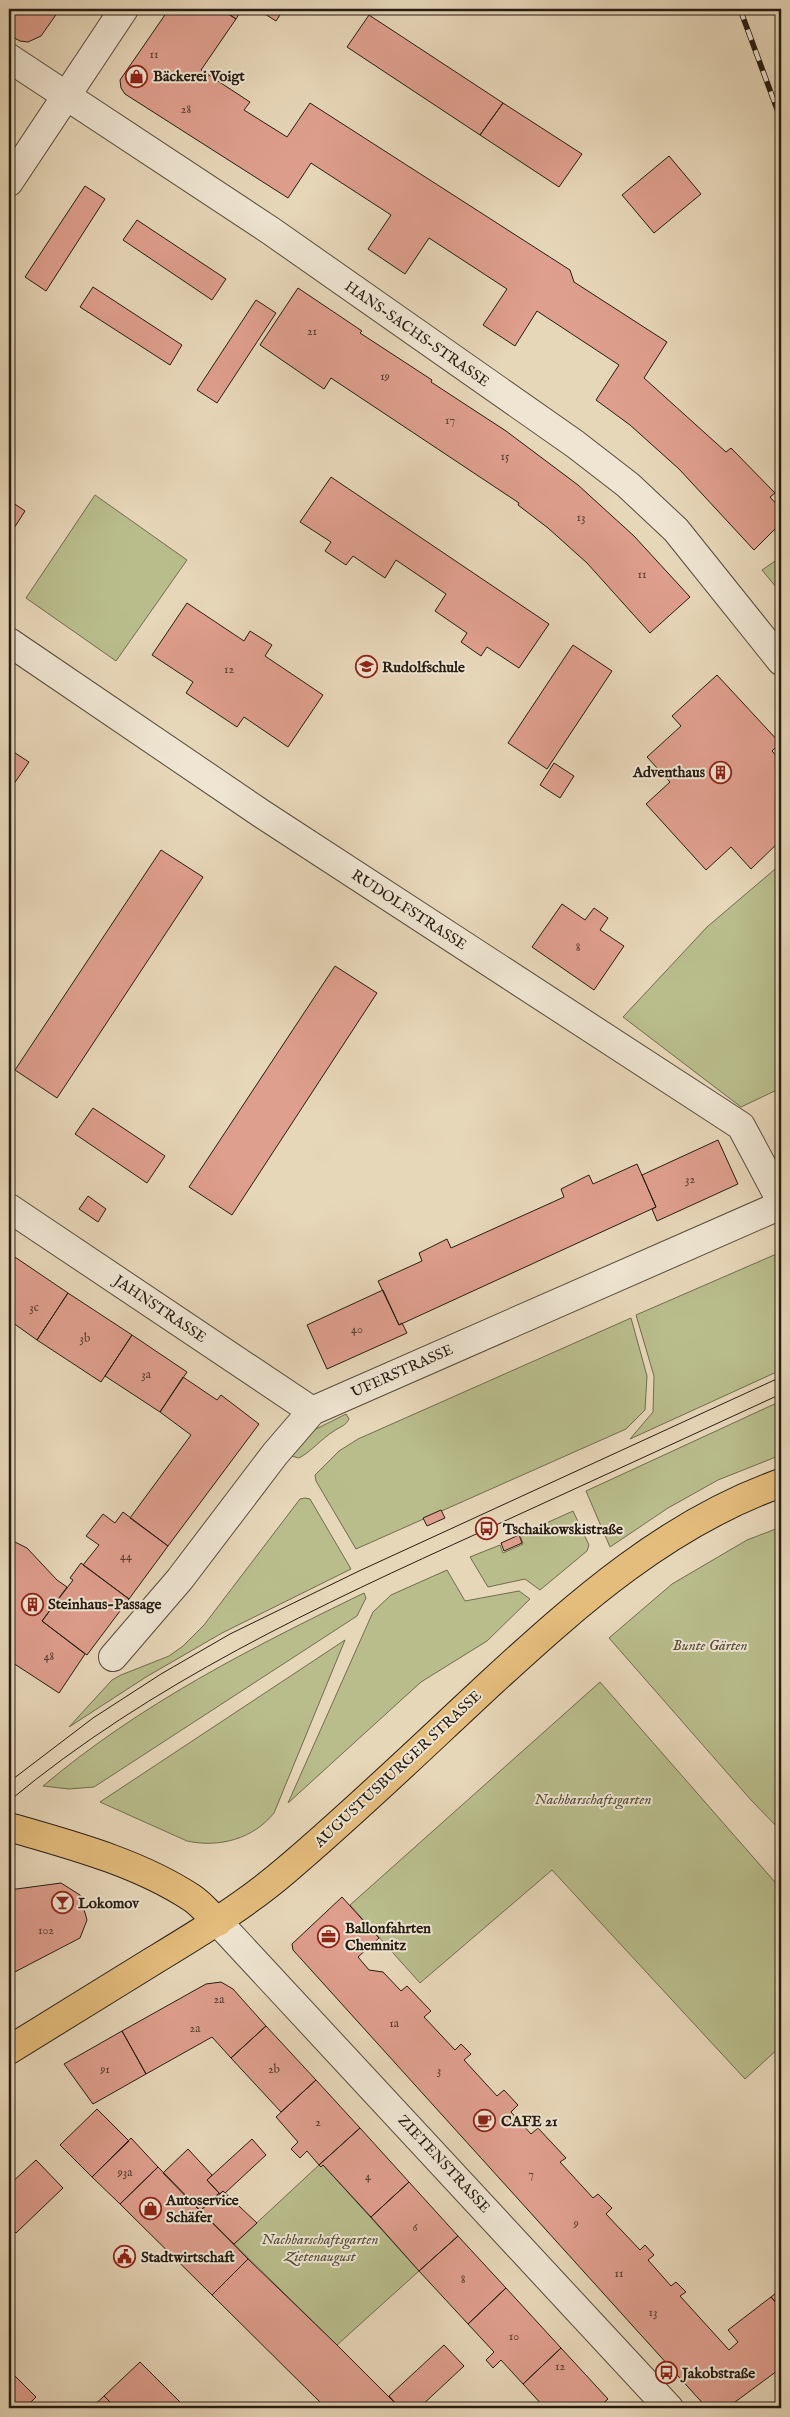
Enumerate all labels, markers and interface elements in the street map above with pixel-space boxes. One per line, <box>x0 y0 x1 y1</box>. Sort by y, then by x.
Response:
house number: 11 <box>150 47 158 62</box>
shop icon: Bäckerei Voigt <box>125 64 149 88</box>
place label: Bäckerei Voigt <box>153 67 246 86</box>
house number: 28 <box>181 102 191 117</box>
street label: HANS-SACHS-STRASSE <box>341 277 493 391</box>
house number: 21 <box>307 324 317 339</box>
house number: 19 <box>380 369 390 384</box>
house number: 17 <box>445 413 455 428</box>
house number: 15 <box>501 449 510 464</box>
house number: 13 <box>577 510 585 525</box>
house number: 11 <box>638 567 646 582</box>
school or university icon: Rudolfschule <box>354 655 378 679</box>
place label: Rudolfschule <box>382 658 465 677</box>
house number: 12 <box>224 662 234 677</box>
building icon: Adventhaus <box>709 760 733 784</box>
place label: Adventhaus <box>632 763 706 782</box>
street label: RUDOLFSTRASSE <box>348 866 470 954</box>
house number: 8 <box>576 940 581 955</box>
house number: 32 <box>685 1172 695 1187</box>
street label: JAHNSTRASSE <box>108 1270 210 1347</box>
house number: 3c <box>29 1300 39 1315</box>
house number: 40 <box>351 1322 363 1337</box>
house number: 3b <box>80 1331 90 1346</box>
street label: UFERSTRASSE <box>348 1340 456 1402</box>
house number: 3a <box>141 1367 152 1382</box>
bus stop icon: Tschaikowskistraße <box>475 1517 499 1541</box>
place label: Tschaikowskistraße <box>502 1520 623 1539</box>
house number: 44 <box>120 1549 132 1564</box>
building icon: Steinhaus-Passage <box>20 1592 44 1616</box>
place label: Steinhaus-Passage <box>48 1595 161 1614</box>
park label: Bunte Gärten <box>672 1636 748 1655</box>
house number: 48 <box>44 1649 55 1664</box>
street label: AUGUSTUSBURGER STRASSE <box>310 1686 486 1852</box>
park label: Nachbarschaftsgarten <box>535 1790 651 1810</box>
bar icon: Lokomov <box>50 1891 74 1915</box>
place label: Lokomov <box>78 1894 140 1913</box>
place label: Ballonfahrten Chemnitz <box>345 1919 431 1955</box>
house number: 102 <box>38 1923 54 1938</box>
office icon: Ballonfahrten Chemnitz <box>317 1925 341 1949</box>
house number: 2a <box>214 1992 225 2007</box>
house number: 1a <box>389 2016 400 2031</box>
house number: 2a <box>190 2021 201 2036</box>
house number: 91 <box>99 2062 110 2077</box>
house number: 2b <box>268 2062 280 2077</box>
house number: 3 <box>437 2063 441 2078</box>
cafe icon: CAFE 21 <box>473 2109 497 2133</box>
street label: ZIETENSTRASSE <box>394 2111 494 2217</box>
place label: CAFE 21 <box>501 2112 558 2131</box>
house number: 2 <box>315 2115 321 2130</box>
house number: 93a <box>117 2165 133 2180</box>
house number: 7 <box>528 2167 534 2182</box>
house number: 4 <box>365 2169 371 2184</box>
place label: Autoservice Schäfer <box>165 2191 239 2227</box>
shop icon: Autoservice Schäfer <box>138 2197 162 2221</box>
house number: 9 <box>572 2216 579 2231</box>
house number: 6 <box>412 2220 418 2235</box>
park label: Nachbarschaftsgarten Zietenaugust <box>262 2230 378 2267</box>
public building icon: Stadtwirtschaft <box>113 2245 137 2269</box>
place label: Stadtwirtschaft <box>141 2248 236 2267</box>
house number: 11 <box>615 2266 623 2281</box>
house number: 8 <box>461 2272 466 2287</box>
house number: 13 <box>649 2305 657 2320</box>
house number: 10 <box>509 2329 519 2344</box>
house number: 12 <box>555 2359 565 2374</box>
bus stop icon: Jakobstraße <box>654 2361 678 2385</box>
place label: Jakobstraße <box>680 2364 755 2383</box>

